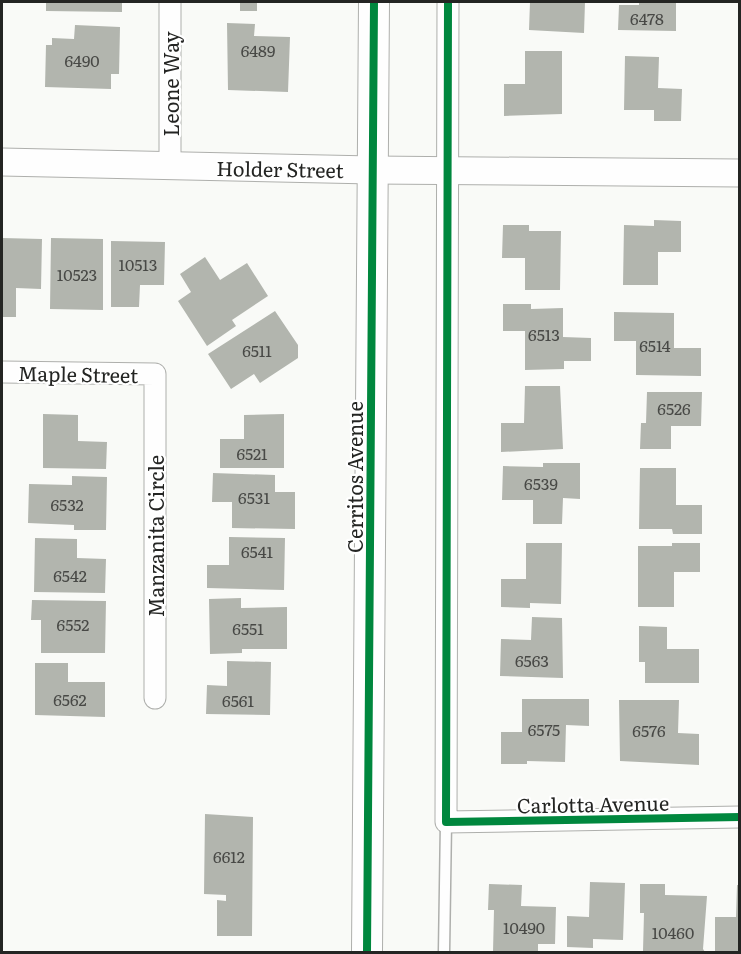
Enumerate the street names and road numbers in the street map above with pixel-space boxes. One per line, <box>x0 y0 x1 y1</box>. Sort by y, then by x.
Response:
street label: Leone Way <box>155 31 185 136</box>
street label: Holder Street <box>216 152 344 184</box>
street label: Maple Street <box>18 357 138 389</box>
street label: Cerritos Avenue <box>339 401 369 553</box>
street label: Manzanita Circle <box>140 455 170 617</box>
street label: Carlotta Avenue <box>517 787 669 819</box>

